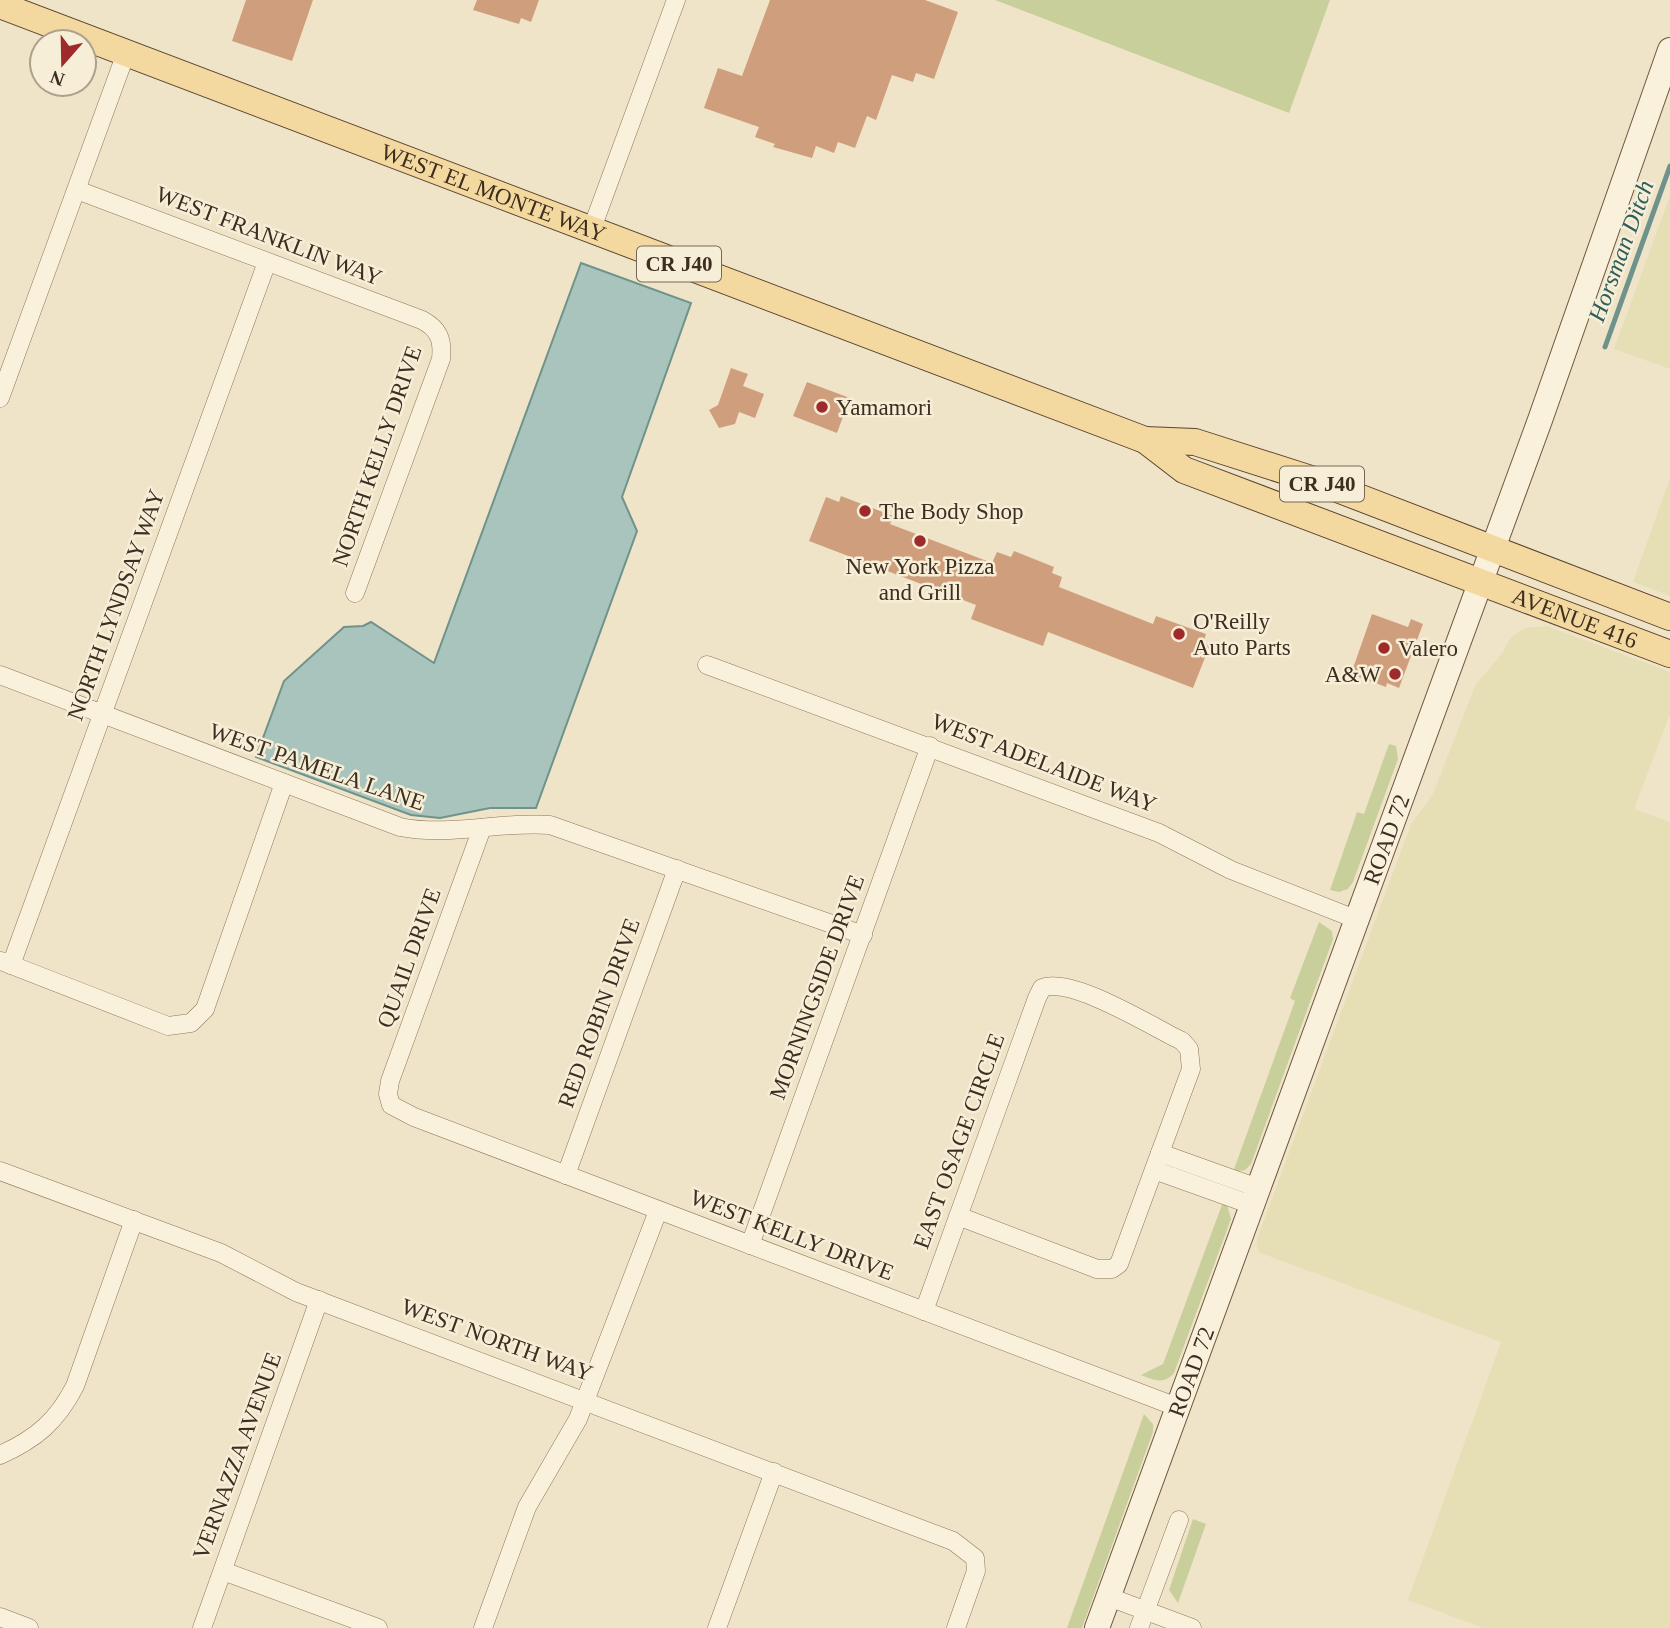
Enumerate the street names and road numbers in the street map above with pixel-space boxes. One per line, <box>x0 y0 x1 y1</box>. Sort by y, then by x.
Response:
street label: WEST EL MONTE WAY <box>378 138 610 247</box>
street label: WEST FRANKLIN WAY <box>153 181 386 291</box>
road number: CR J40 <box>637 246 721 282</box>
street label: NORTH KELLY DRIVE <box>327 342 427 570</box>
road number: CR J40 <box>1280 466 1364 502</box>
street label: NORTH LYNDSAY WAY <box>63 486 170 724</box>
street label: AVENUE 416 <box>1509 583 1641 653</box>
street label: WEST ADELAIDE WAY <box>928 709 1160 818</box>
street label: WEST PAMELA LANE <box>206 718 428 816</box>
street label: ROAD 72 <box>1358 791 1414 888</box>
street label: MORNINGSIDE DRIVE <box>765 871 869 1103</box>
street label: QUAIL DRIVE <box>372 885 446 1031</box>
street label: RED ROBIN DRIVE <box>553 915 645 1111</box>
street label: EAST OSAGE CIRCLE <box>908 1030 1010 1252</box>
street label: WEST KELLY DRIVE <box>687 1185 897 1285</box>
street label: WEST NORTH WAY <box>398 1294 596 1386</box>
street label: ROAD 72 <box>1163 1323 1219 1420</box>
street label: VERNAZZA AVENUE <box>188 1349 286 1563</box>

